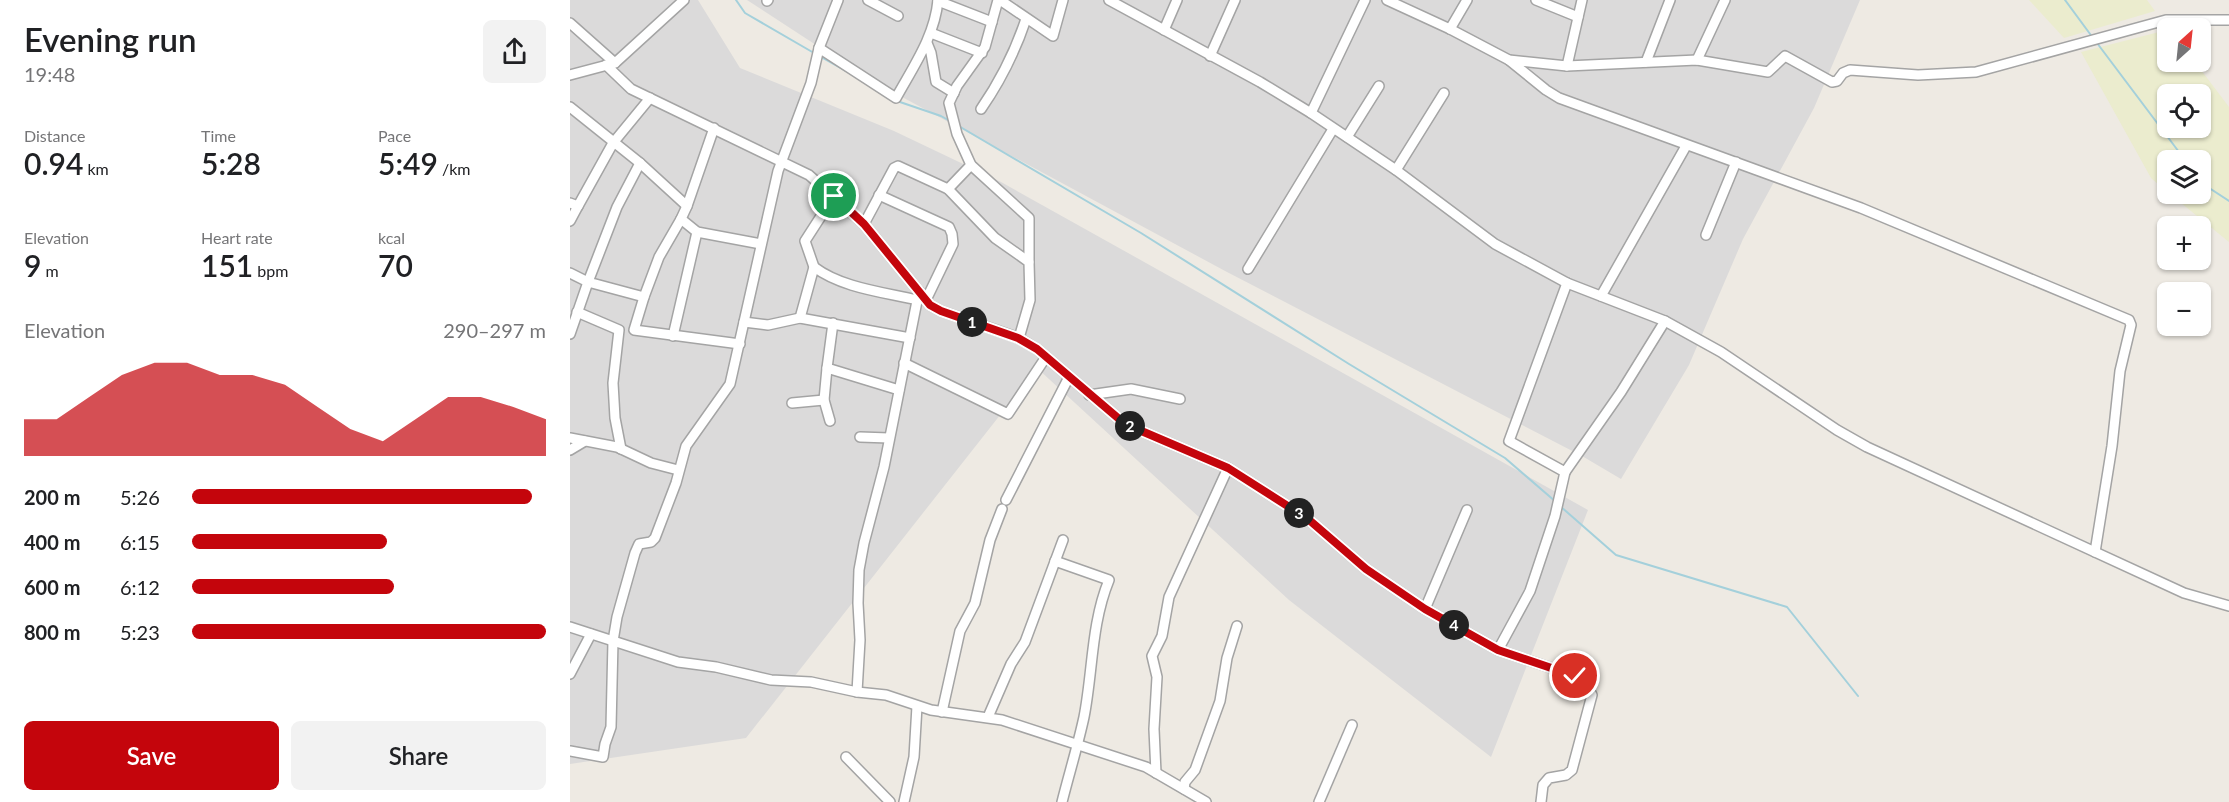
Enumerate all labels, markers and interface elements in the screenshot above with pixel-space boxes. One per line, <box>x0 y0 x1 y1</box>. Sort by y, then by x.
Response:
north arrow <box>2157 18 2211 72</box>
map controls <box>2157 18 2211 336</box>
text: Evening run <box>24 19 197 59</box>
button: share <box>483 20 546 83</box>
text: 19:48 <box>24 62 75 86</box>
button: locate <box>2157 84 2211 138</box>
text: Distance <box>24 126 85 145</box>
text: Time <box>201 126 236 145</box>
text: Pace <box>378 126 411 145</box>
text: 0.94 <box>24 145 83 181</box>
text: 5:28 <box>201 145 261 181</box>
text: 5:49 <box>378 145 438 181</box>
button: layers <box>2157 150 2211 204</box>
text: km <box>83 159 109 178</box>
text: /km <box>438 159 470 178</box>
pin <box>808 170 859 221</box>
icon: arrive <box>817 179 850 212</box>
button: + <box>2157 216 2211 270</box>
text: Elevation <box>24 228 89 247</box>
text: Heart rate <box>201 228 273 247</box>
text: kcal <box>378 228 405 247</box>
text: 9 <box>24 247 41 283</box>
text: 151 <box>201 247 253 283</box>
text: 70 <box>378 247 413 283</box>
text: m <box>41 261 59 280</box>
text: bpm <box>253 261 288 280</box>
button: − <box>2157 282 2211 336</box>
pin: 1 <box>957 307 987 337</box>
text: 1 <box>967 312 977 331</box>
text: Elevation <box>24 318 105 342</box>
text: 290–297 m <box>443 318 546 342</box>
pin: 2 <box>1115 411 1145 441</box>
text: 2 <box>1125 416 1135 435</box>
text: 200 m <box>24 485 80 509</box>
text: 5:26 <box>120 485 160 509</box>
pin: 3 <box>1284 498 1314 528</box>
text: 3 <box>1294 503 1304 522</box>
text: 400 m <box>24 530 80 554</box>
text: 6:15 <box>120 530 160 554</box>
text: 600 m <box>24 575 80 599</box>
text: 6:12 <box>120 575 160 599</box>
pin: 4 <box>1439 610 1469 640</box>
text: 4 <box>1449 615 1459 634</box>
text: 800 m <box>24 620 80 644</box>
text: 5:23 <box>120 620 160 644</box>
pin <box>1549 650 1600 701</box>
icon: check <box>1558 659 1591 692</box>
button: Save <box>24 721 279 790</box>
button: Share <box>291 721 546 790</box>

